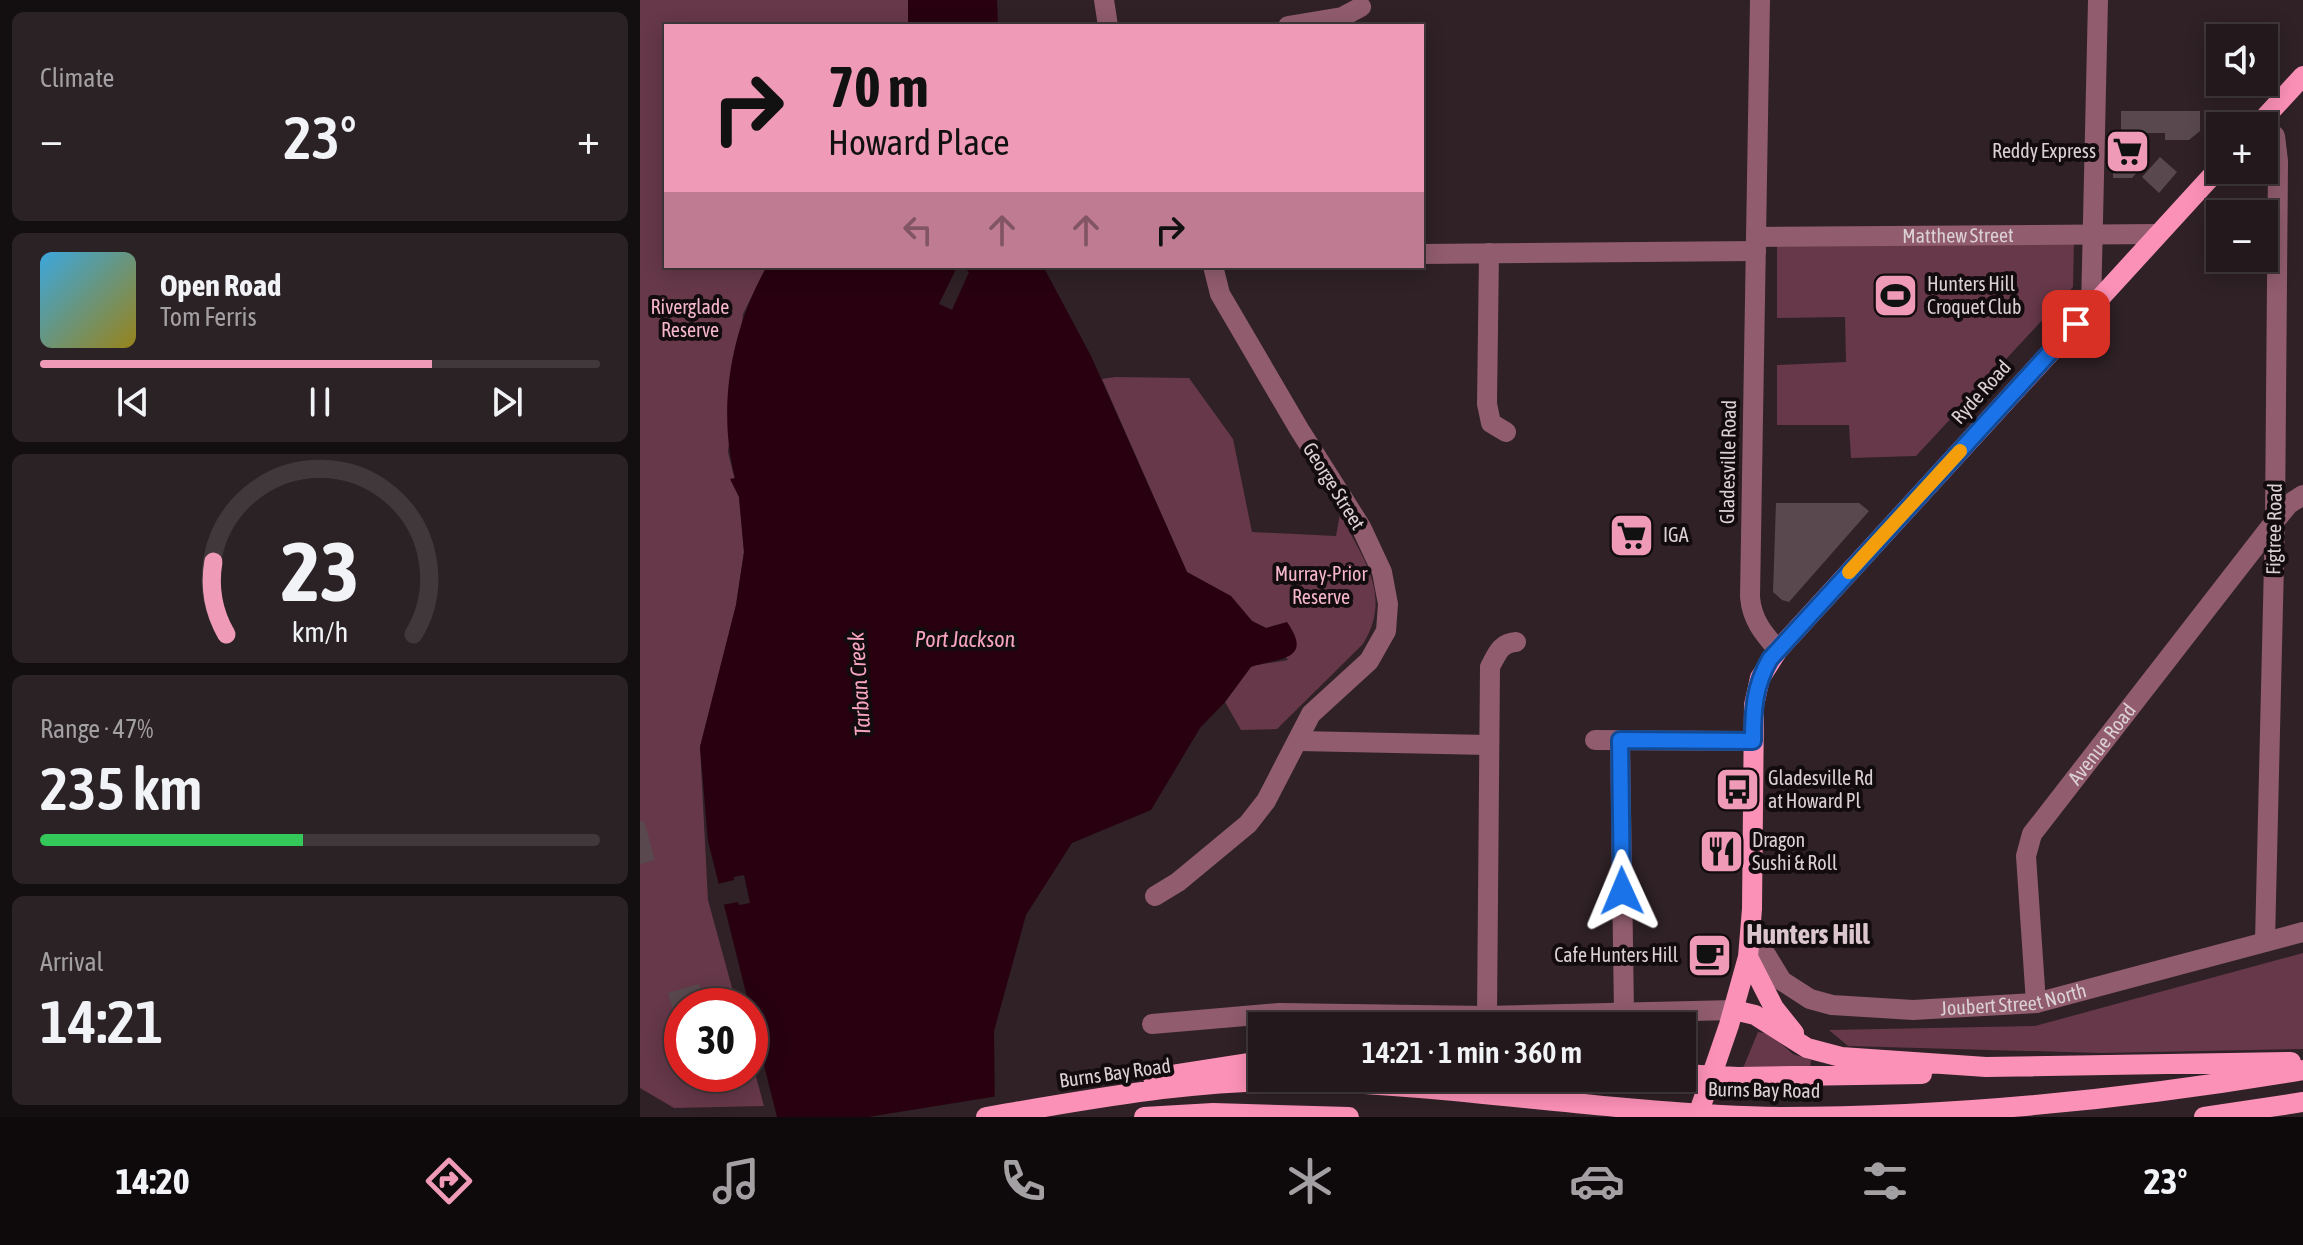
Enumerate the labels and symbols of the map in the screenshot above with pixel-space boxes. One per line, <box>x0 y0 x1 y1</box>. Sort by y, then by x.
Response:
supermarket icon: Reddy Express <box>2103 127 2151 175</box>
place label: Reddy Express <box>1992 139 2096 162</box>
street label: Matthew Street <box>1902 223 2014 247</box>
sports icon: Hunters Hill Croquet Club <box>1872 271 1920 319</box>
place label: Hunters Hill Croquet Club <box>1927 272 2021 318</box>
pin <box>2042 290 2110 358</box>
park label: Riverglade Reserve <box>651 295 729 341</box>
street label: Ryde Road <box>1946 355 2015 428</box>
street label: Gladesville Road <box>1715 400 1740 524</box>
street label: George Street <box>1299 438 1370 534</box>
street label: Figtree Road <box>2261 483 2286 575</box>
supermarket icon: IGA <box>1608 511 1656 559</box>
place label: IGA <box>1663 523 1689 546</box>
park label: Murray-Prior Reserve <box>1275 562 1368 608</box>
water label: Port Jackson <box>915 626 1016 652</box>
water label: Tarban Creek <box>842 631 876 737</box>
street label: Avenue Road <box>2063 699 2140 789</box>
bus stop icon: Gladesville Rd at Howard Pl <box>1713 765 1761 813</box>
place label: Gladesville Rd at Howard Pl <box>1768 766 1873 812</box>
restaurant icon: Dragon Sushi & Roll <box>1697 827 1745 875</box>
place label: Dragon Sushi & Roll <box>1752 828 1838 874</box>
position arrow <box>1580 849 1664 933</box>
district label: Hunters Hill <box>1746 918 1870 950</box>
cafe icon: Cafe Hunters Hill <box>1685 931 1733 979</box>
place label: Cafe Hunters Hill <box>1554 943 1679 966</box>
street label: Joubert Street North <box>1940 978 2089 1019</box>
speed limit sign: 30 <box>664 988 768 1092</box>
street label: Burns Bay Road <box>1058 1053 1172 1092</box>
street label: Burns Bay Road <box>1708 1077 1820 1102</box>

